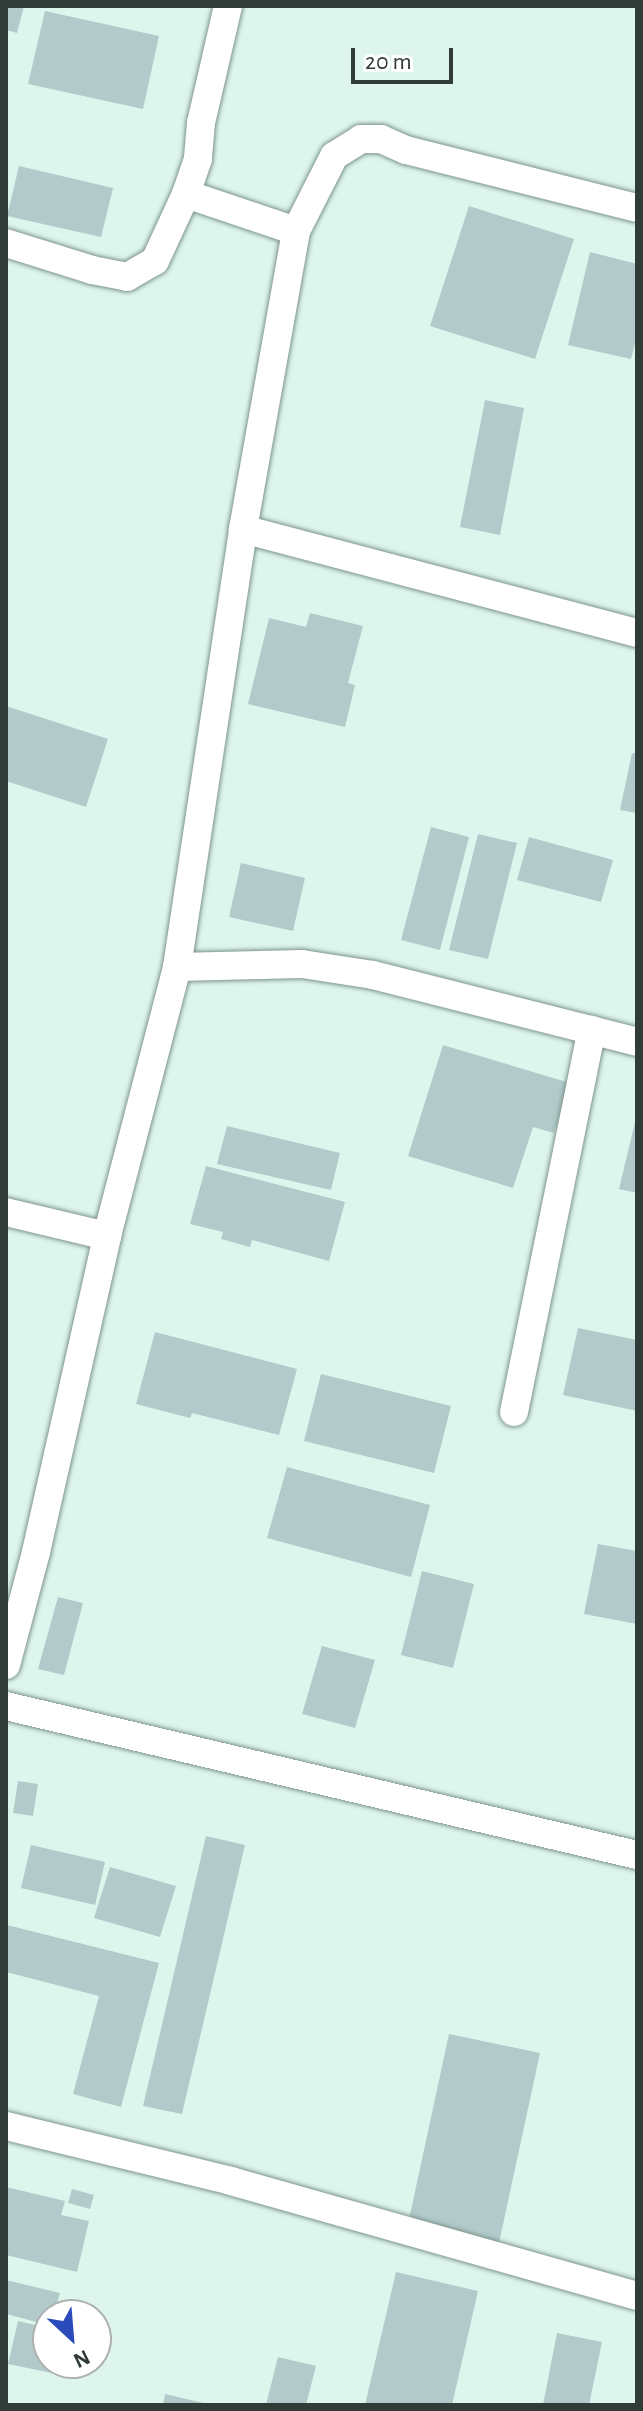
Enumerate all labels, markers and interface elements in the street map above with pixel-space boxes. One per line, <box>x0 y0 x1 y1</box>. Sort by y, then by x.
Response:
scale bar <box>355 32 457 82</box>
text: 20 m <box>365 50 412 74</box>
north arrow <box>32 2299 112 2379</box>
text: N <box>70 2346 93 2372</box>

